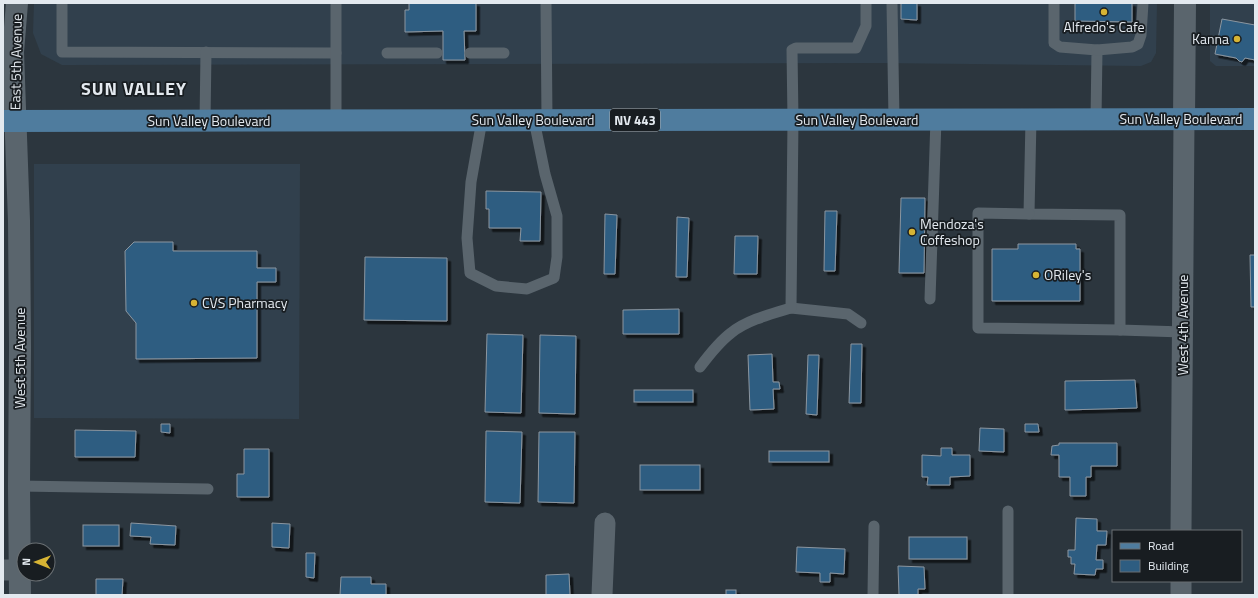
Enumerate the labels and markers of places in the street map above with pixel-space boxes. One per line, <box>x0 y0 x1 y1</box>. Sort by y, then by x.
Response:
marker: Alfredo's Cafe <box>1099 7 1109 17</box>
place label: Alfredo's Cafe <box>1063 16 1145 37</box>
place label: Kanna <box>1192 28 1229 49</box>
marker: Kanna <box>1232 34 1242 44</box>
place label: Mendoza's Coffeshop <box>920 213 984 250</box>
marker: Mendoza's Coffeshop <box>907 227 917 237</box>
place label: ORiley's <box>1044 264 1091 285</box>
marker: ORiley's <box>1031 270 1041 280</box>
place label: CVS Pharmacy <box>202 292 288 313</box>
marker: CVS Pharmacy <box>189 298 199 308</box>

